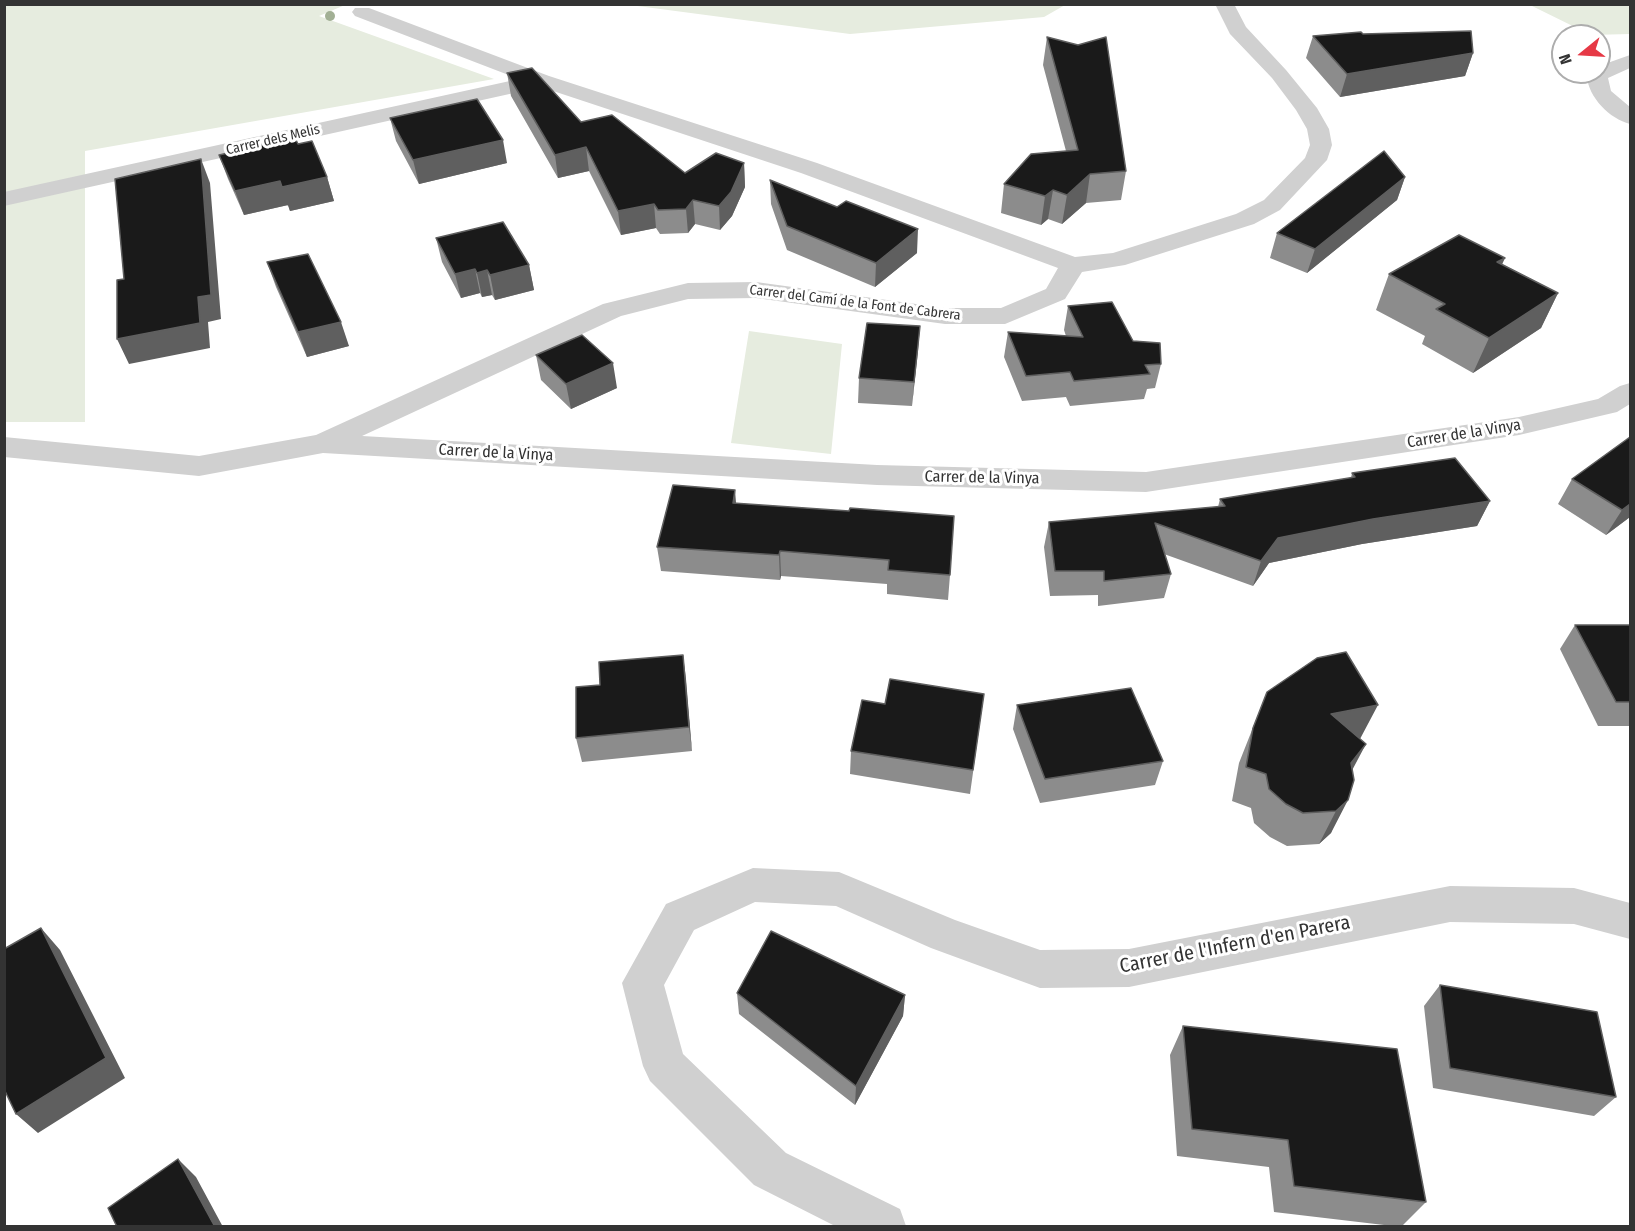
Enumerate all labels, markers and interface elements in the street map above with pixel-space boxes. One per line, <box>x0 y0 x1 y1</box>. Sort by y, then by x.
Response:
north arrow <box>1551 24 1611 84</box>
text: N <box>1555 52 1576 67</box>
street label: Carrer dels Melis <box>224 121 322 159</box>
street label: Carrer del Camí de la Font de Cabrera <box>748 282 962 324</box>
street label: Carrer de la Vinya <box>1406 416 1522 452</box>
street label: Carrer de la Vinya <box>438 440 554 466</box>
street label: Carrer de la Vinya <box>924 467 1040 489</box>
street label: Carrer de l'Infern d'en Parera <box>1118 911 1352 979</box>

